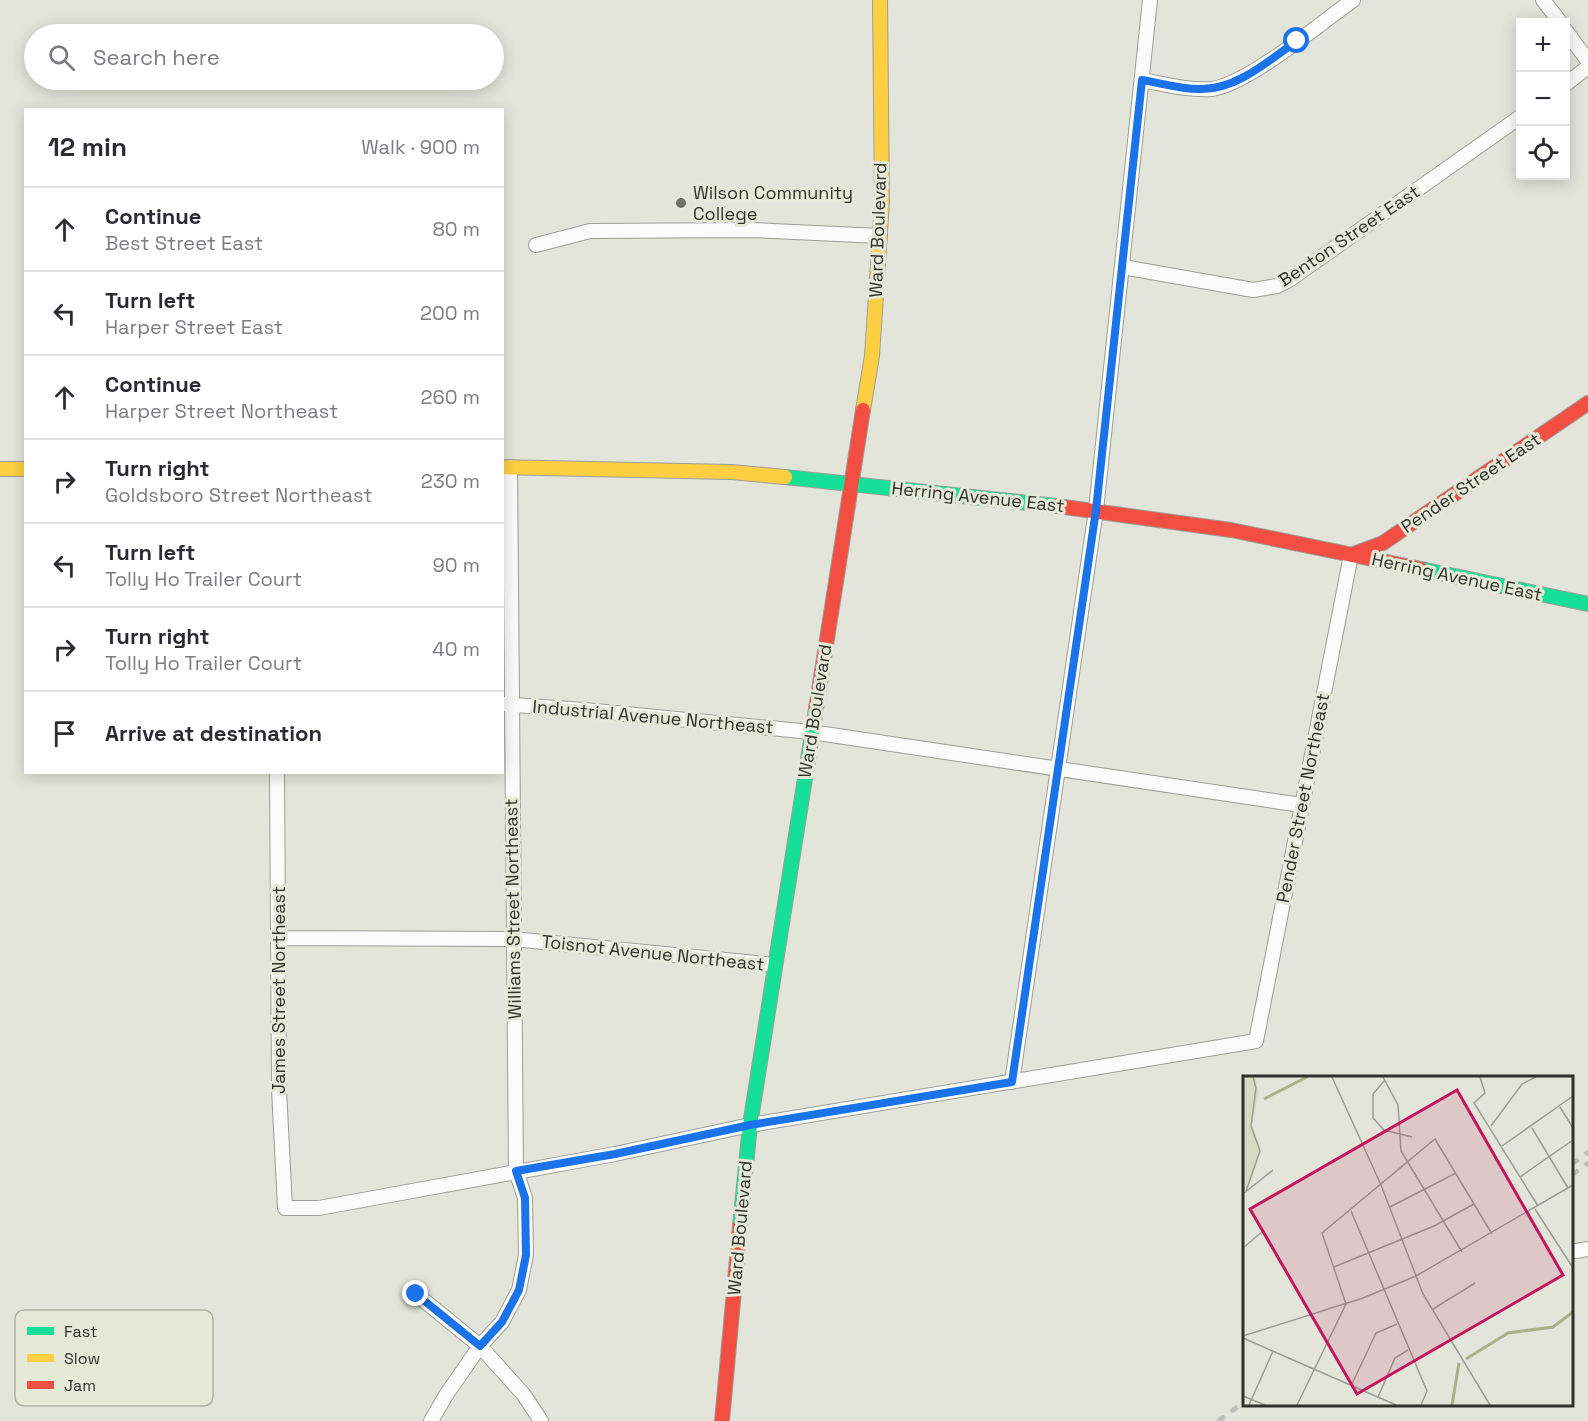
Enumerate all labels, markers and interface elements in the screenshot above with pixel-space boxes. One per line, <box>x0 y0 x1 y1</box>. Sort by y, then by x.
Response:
map controls <box>1516 18 1570 180</box>
button: + <box>1516 18 1570 72</box>
search box <box>24 24 504 90</box>
route start <box>1283 27 1309 53</box>
icon: search <box>45 41 78 74</box>
text: Search here <box>93 43 220 71</box>
button: − <box>1516 72 1570 126</box>
button: locate <box>1516 126 1570 180</box>
text: 12 min <box>48 130 127 164</box>
text: Walk · 900 m <box>361 134 480 160</box>
street label: Ward Boulevard <box>864 162 891 298</box>
street label: Benton Street East <box>1274 180 1424 291</box>
place label: Wilson Community College <box>693 181 853 225</box>
marker: Wilson Community College <box>674 196 688 210</box>
text: Continue <box>105 202 201 230</box>
icon: ahead <box>48 213 81 246</box>
text: 80 m <box>432 216 480 242</box>
text: Best Street East <box>105 230 263 256</box>
text: Turn left <box>105 286 195 314</box>
icon: left <box>48 297 81 330</box>
text: 200 m <box>420 300 480 326</box>
text: Harper Street East <box>105 314 283 340</box>
text: Continue <box>105 370 201 398</box>
icon: ahead <box>48 381 81 414</box>
text: 260 m <box>421 384 480 410</box>
text: Harper Street Northeast <box>105 398 338 424</box>
street label: Pender Street East <box>1397 427 1545 538</box>
text: Turn right <box>105 454 210 482</box>
icon: right <box>48 465 81 498</box>
text: 230 m <box>421 468 480 494</box>
street label: Herring Avenue East <box>891 476 1066 517</box>
text: Goldsboro Street Northeast <box>105 482 372 508</box>
text: Turn left <box>105 538 195 566</box>
street label: Herring Avenue East <box>1370 547 1544 606</box>
icon: left <box>48 549 81 582</box>
text: 90 m <box>433 552 480 578</box>
text: Tolly Ho Trailer Court <box>105 566 302 592</box>
text: Turn right <box>105 622 210 650</box>
icon: right <box>48 633 81 666</box>
text: 40 m <box>432 636 480 662</box>
street label: Ward Boulevard <box>793 642 836 779</box>
text: Tolly Ho Trailer Court <box>105 650 302 676</box>
street label: Pender Street Northeast <box>1271 691 1334 905</box>
street label: Industrial Avenue Northeast <box>532 695 774 738</box>
icon: arrive <box>48 717 81 750</box>
text: Arrive at destination <box>105 719 322 747</box>
street label: Williams Street Northeast <box>499 799 526 1020</box>
street label: James Street Northeast <box>267 886 290 1094</box>
street label: Toisnot Avenue Northeast <box>540 929 766 976</box>
inset map <box>1243 1076 1573 1406</box>
street label: Ward Boulevard <box>722 1160 757 1296</box>
route end <box>402 1280 428 1306</box>
legend <box>15 1310 213 1406</box>
text: Fast <box>64 1321 97 1342</box>
text: Slow <box>64 1348 100 1369</box>
text: Jam <box>64 1375 96 1396</box>

